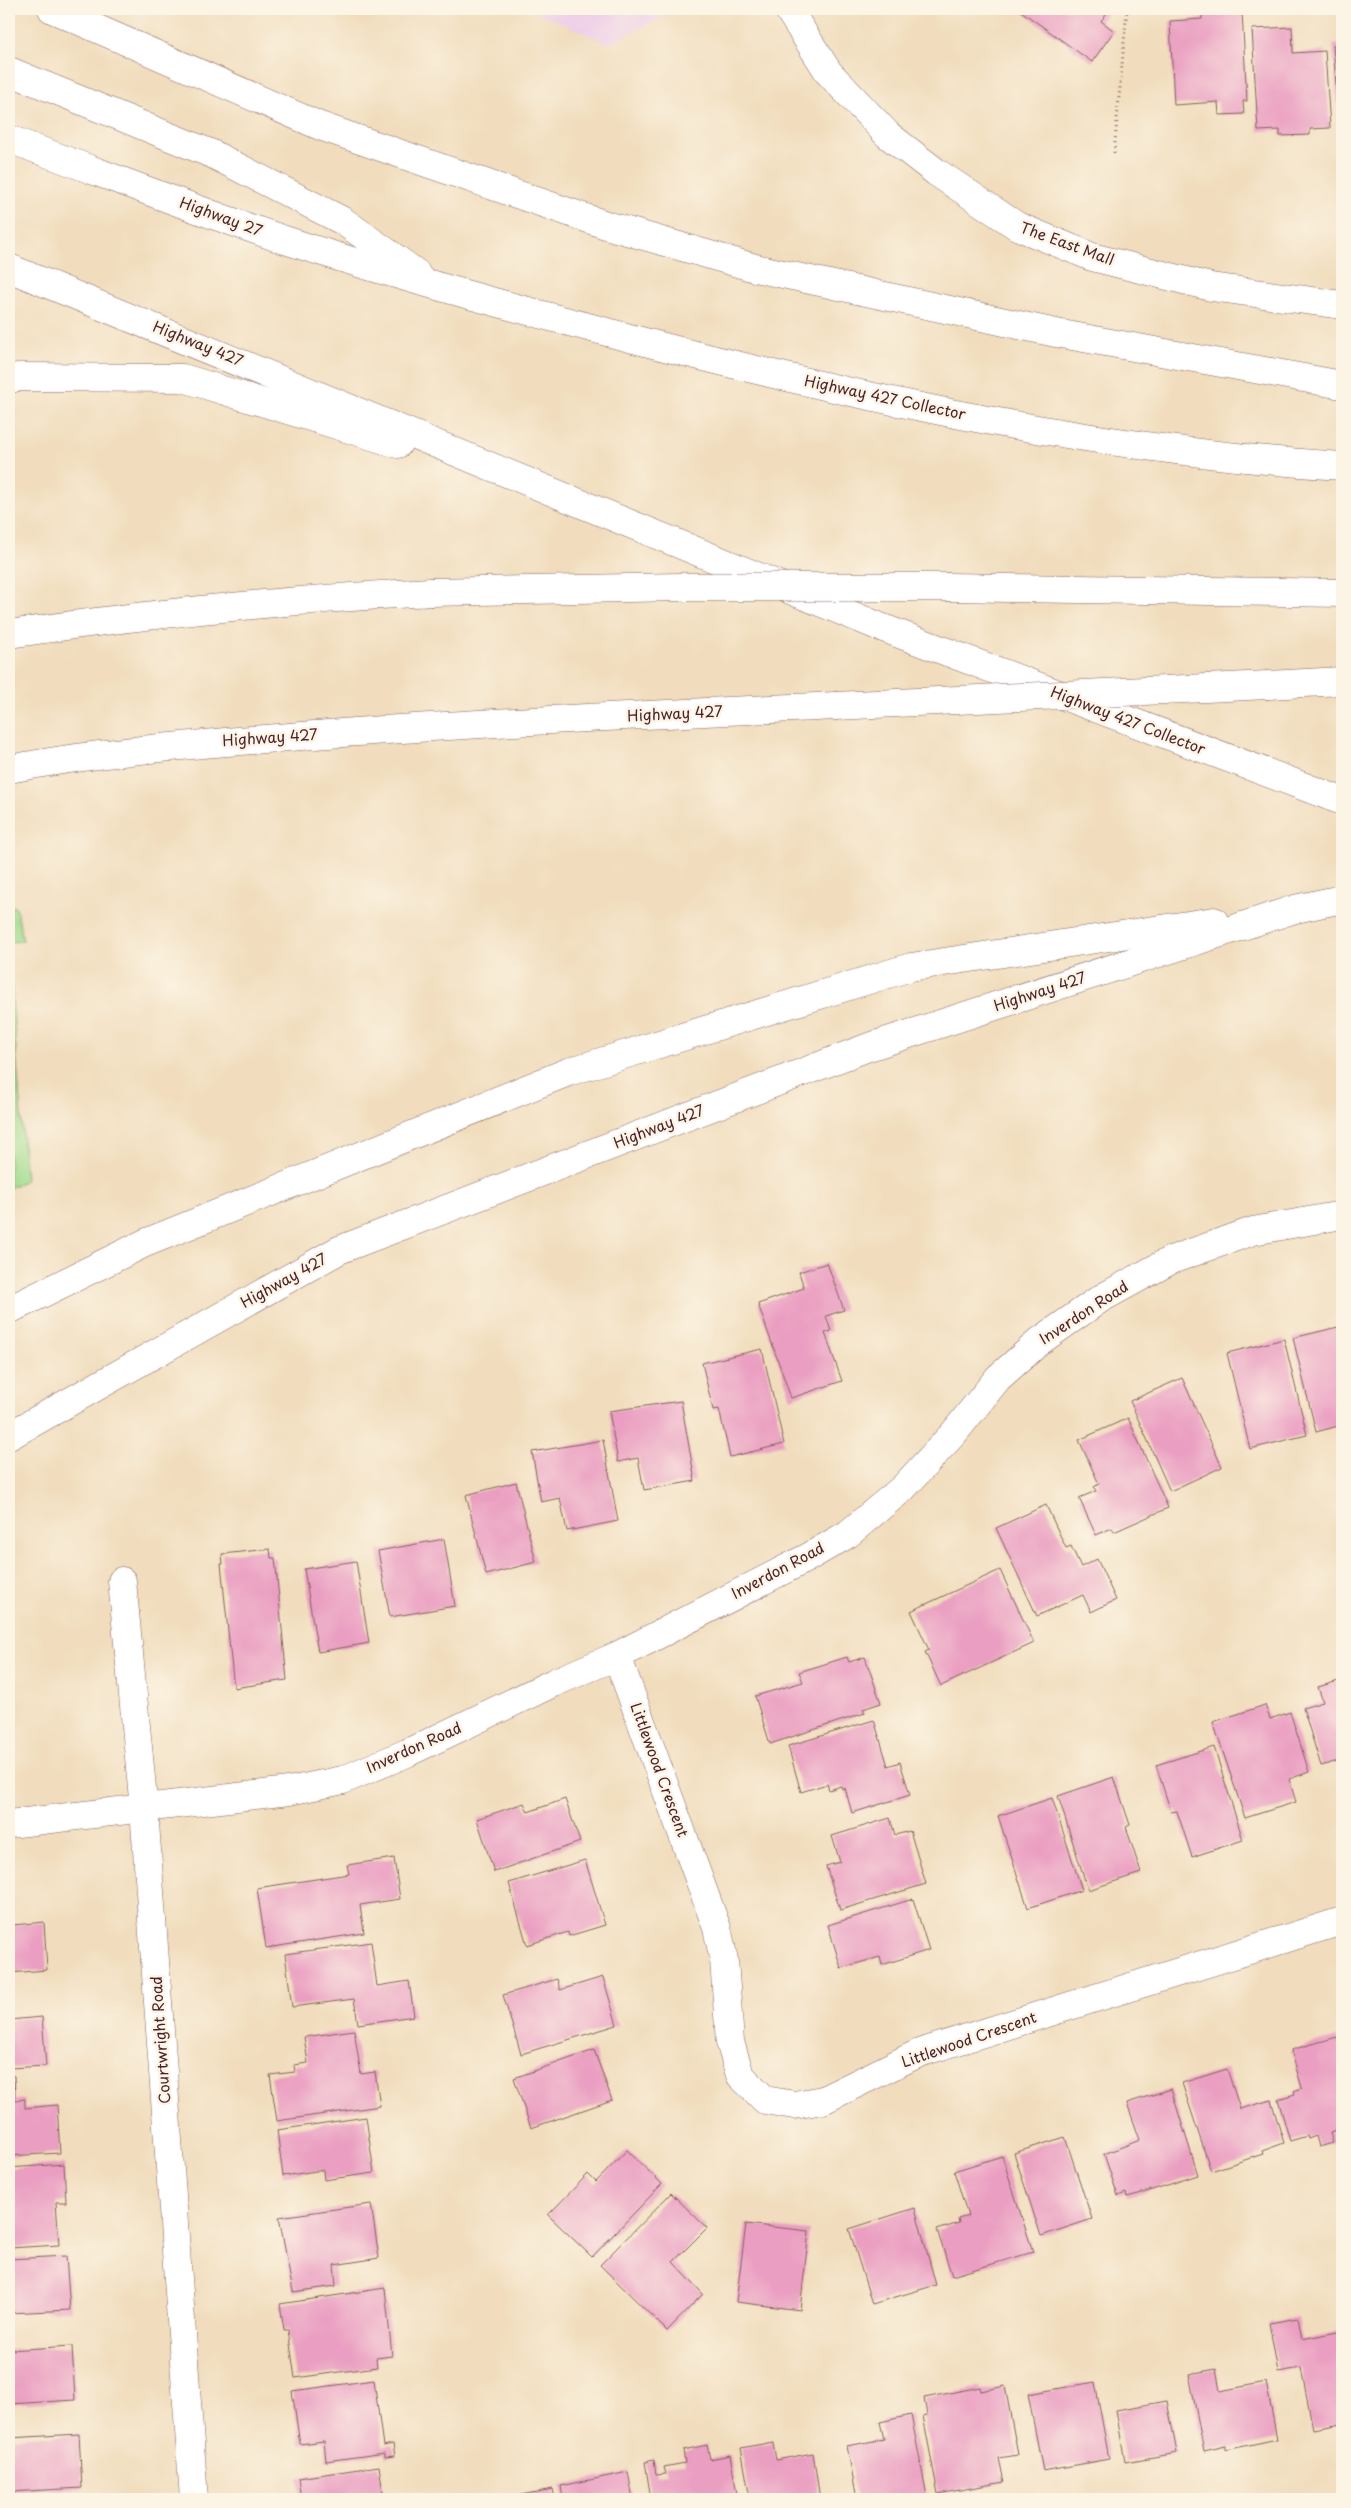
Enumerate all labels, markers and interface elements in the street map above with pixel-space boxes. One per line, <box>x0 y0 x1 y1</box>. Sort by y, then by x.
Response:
street label: Highway 27 <box>177 190 267 241</box>
street label: The East Mall <box>1017 215 1118 270</box>
street label: Highway 427 <box>150 314 248 371</box>
street label: Highway 427 Collector <box>803 368 968 425</box>
street label: Highway 427 Collector <box>1048 679 1209 760</box>
street label: Highway 427 <box>627 698 724 726</box>
street label: Highway 427 <box>221 722 319 751</box>
street label: Highway 427 <box>991 965 1089 1016</box>
street label: Highway 427 <box>610 1098 708 1153</box>
street label: Highway 427 <box>236 1246 331 1313</box>
street label: Inverdon Road <box>1034 1274 1132 1349</box>
street label: Inverdon Road <box>727 1535 828 1604</box>
street label: Littlewood Crescent <box>625 1699 695 1840</box>
street label: Inverdon Road <box>362 1715 465 1778</box>
street label: Courtwright Road <box>144 1975 175 2105</box>
street label: Littlewood Crescent <box>898 2005 1039 2072</box>

